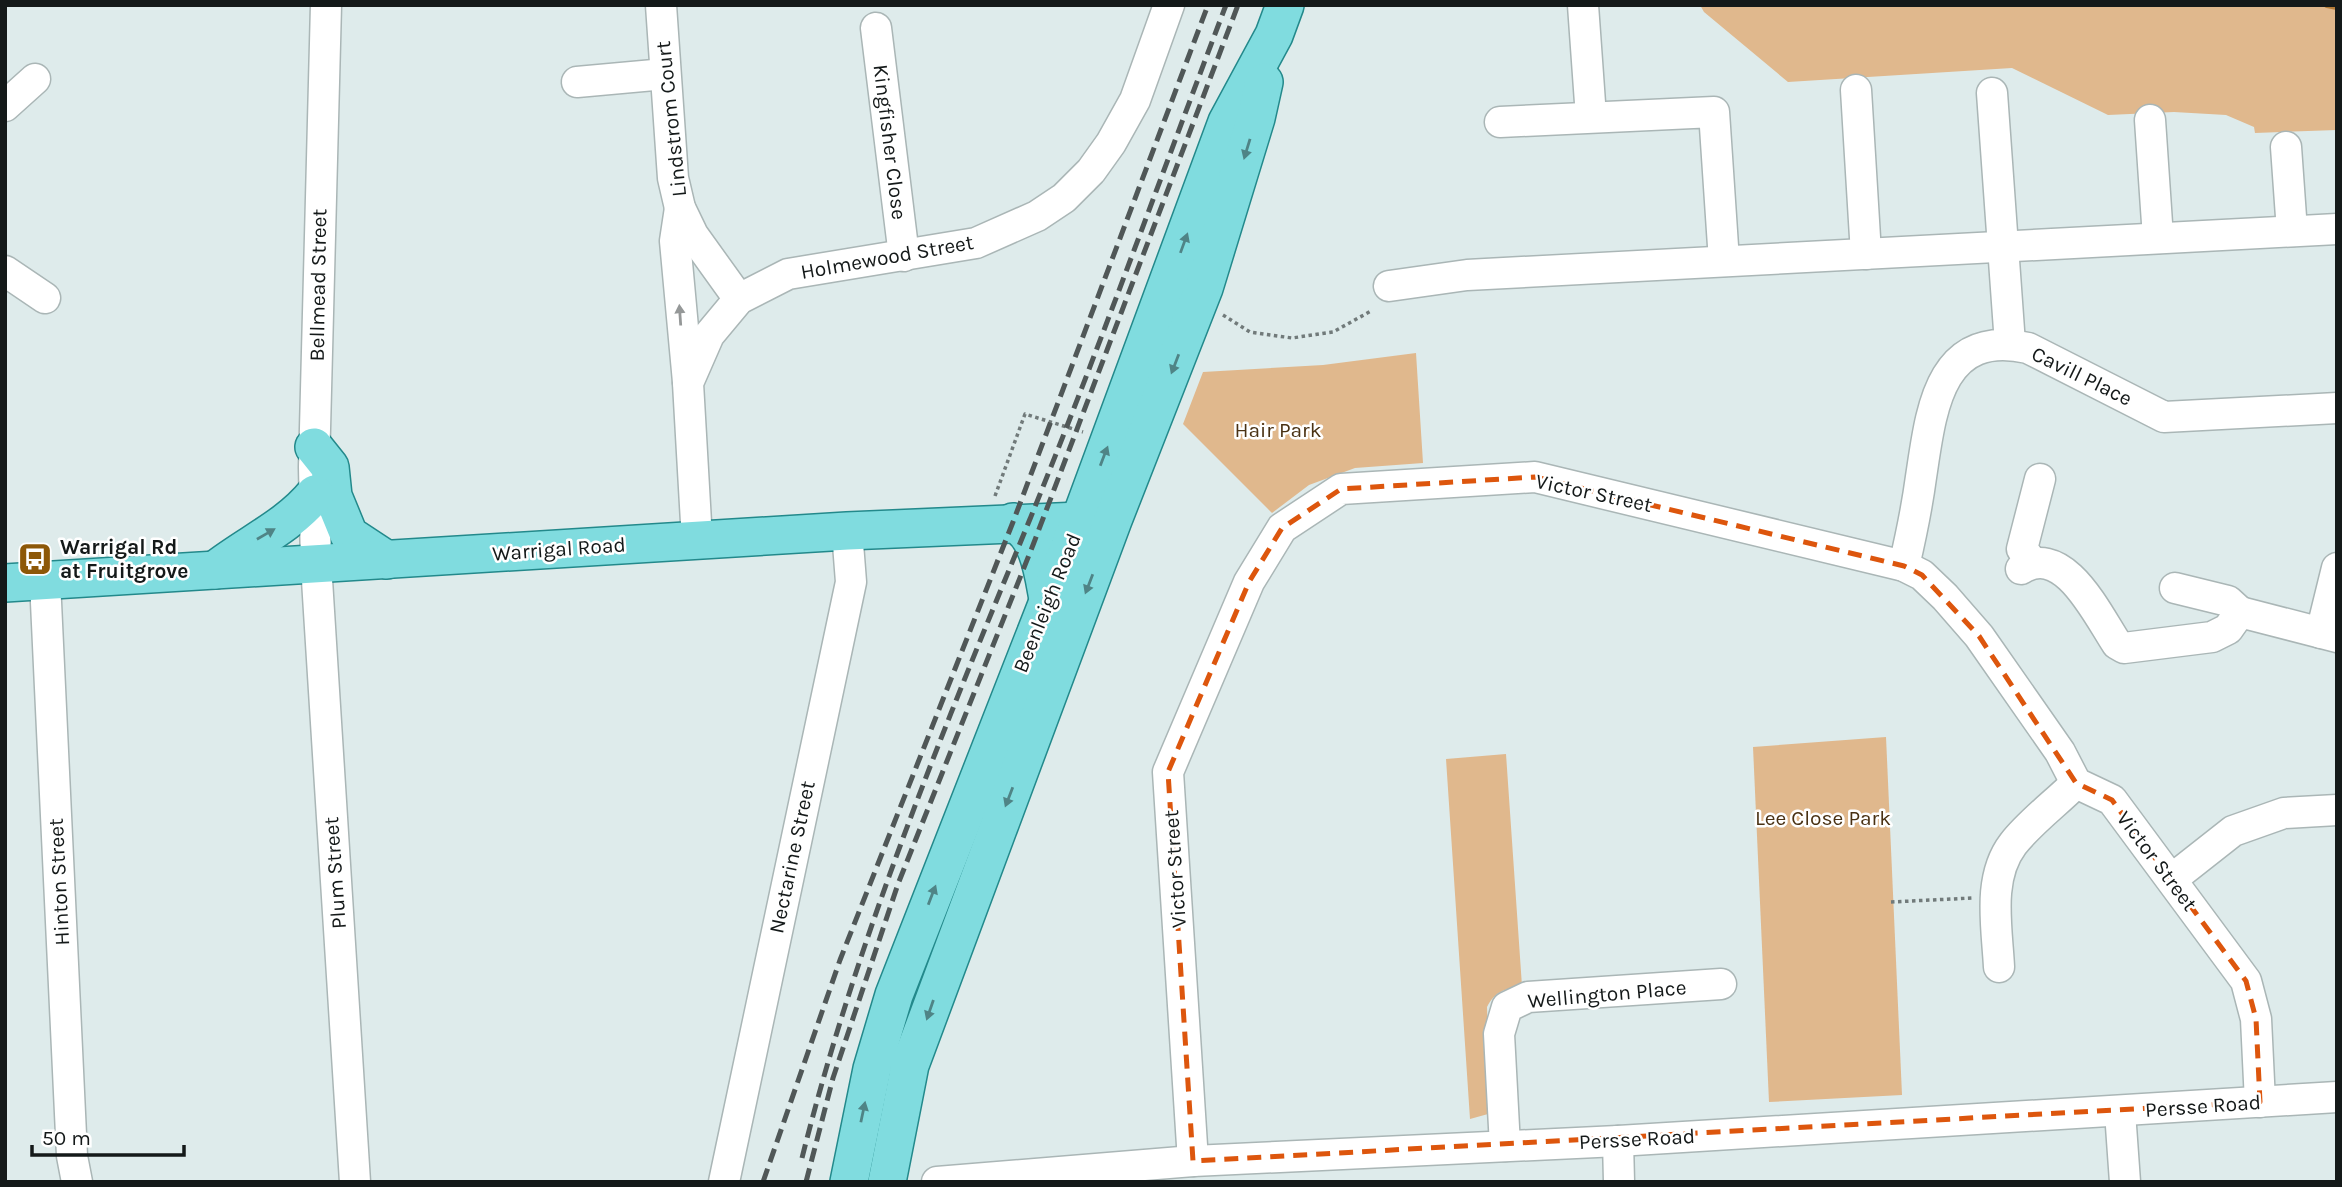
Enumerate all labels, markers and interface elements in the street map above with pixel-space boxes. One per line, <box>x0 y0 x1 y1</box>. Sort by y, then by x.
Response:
street label: Lindstrom Court <box>651 40 691 198</box>
street label: Kingfisher Close <box>869 63 911 221</box>
one-way arrow <box>1241 138 1251 159</box>
street label: Bellmead Street <box>305 208 331 362</box>
street label: Holmewood Street <box>799 230 975 284</box>
one-way arrow <box>1178 233 1189 254</box>
one-way arrow <box>675 304 686 326</box>
street label: Cavill Place <box>2028 341 2136 411</box>
one-way arrow <box>1169 354 1180 375</box>
park label: Hair Park <box>1234 418 1322 442</box>
one-way arrow <box>1099 446 1110 467</box>
street label: Victor Street <box>1534 469 1655 517</box>
one-way arrow <box>257 528 276 540</box>
street label: Beenleigh Road <box>1008 530 1086 676</box>
street label: Warrigal Road <box>491 532 627 566</box>
place label: Warrigal Rd at Fruitgrove <box>60 535 188 583</box>
bus stop icon: Warrigal Rd at Fruitgrove <box>16 540 54 578</box>
one-way arrow <box>1084 574 1095 595</box>
street label: Nectarine Street <box>764 778 820 935</box>
one-way arrow <box>1004 787 1015 808</box>
park label: Lee Close Park <box>1755 806 1891 830</box>
street label: Victor Street <box>2112 806 2202 916</box>
street label: Victor Street <box>1159 809 1191 929</box>
street label: Plum Street <box>319 816 351 930</box>
street label: Hinton Street <box>44 818 74 946</box>
one-way arrow <box>927 885 938 906</box>
street label: Wellington Place <box>1527 975 1687 1013</box>
one-way arrow <box>924 1000 935 1021</box>
street label: Persse Road <box>2144 1090 2262 1122</box>
one-way arrow <box>858 1101 869 1123</box>
scale bar <box>32 1114 184 1158</box>
street label: Persse Road <box>1578 1124 1696 1154</box>
text: 50 m <box>42 1126 91 1150</box>

